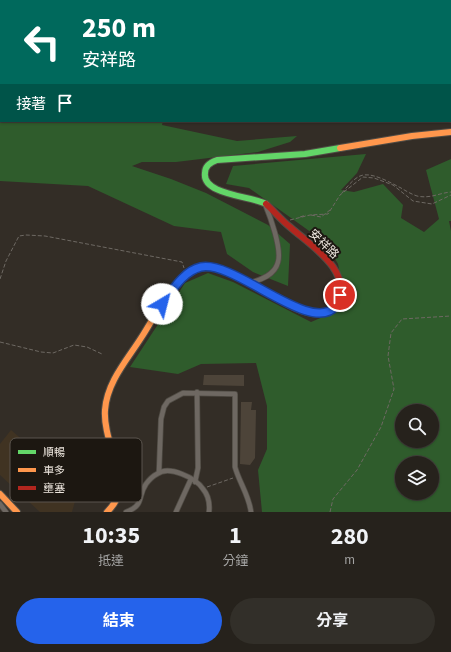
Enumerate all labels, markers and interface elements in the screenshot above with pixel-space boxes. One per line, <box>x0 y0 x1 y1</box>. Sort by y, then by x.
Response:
text: 250 m <box>82 8 156 48</box>
icon: left <box>16 16 68 68</box>
text: 安祥路 <box>82 48 136 73</box>
icon: arrive <box>54 92 76 114</box>
text: 接著 <box>16 94 46 115</box>
street label: 安祥路 <box>305 226 343 263</box>
pin <box>323 278 357 312</box>
position arrow <box>141 283 183 325</box>
icon: arrive <box>329 284 351 306</box>
map controls <box>395 404 439 500</box>
button: search <box>395 404 439 448</box>
legend <box>10 438 142 502</box>
text: 順暢 <box>43 445 65 460</box>
button: layers <box>395 456 439 500</box>
text: 車多 <box>43 463 65 478</box>
text: 壅塞 <box>43 481 65 496</box>
text: 10:35 <box>82 518 140 553</box>
text: 1 <box>229 518 242 553</box>
text: 280 <box>331 519 369 554</box>
text: m <box>344 551 355 569</box>
text: 抵達 <box>98 552 124 570</box>
text: 分鐘 <box>222 552 248 570</box>
button: 結束 <box>16 598 222 644</box>
button: 分享 <box>230 598 435 644</box>

